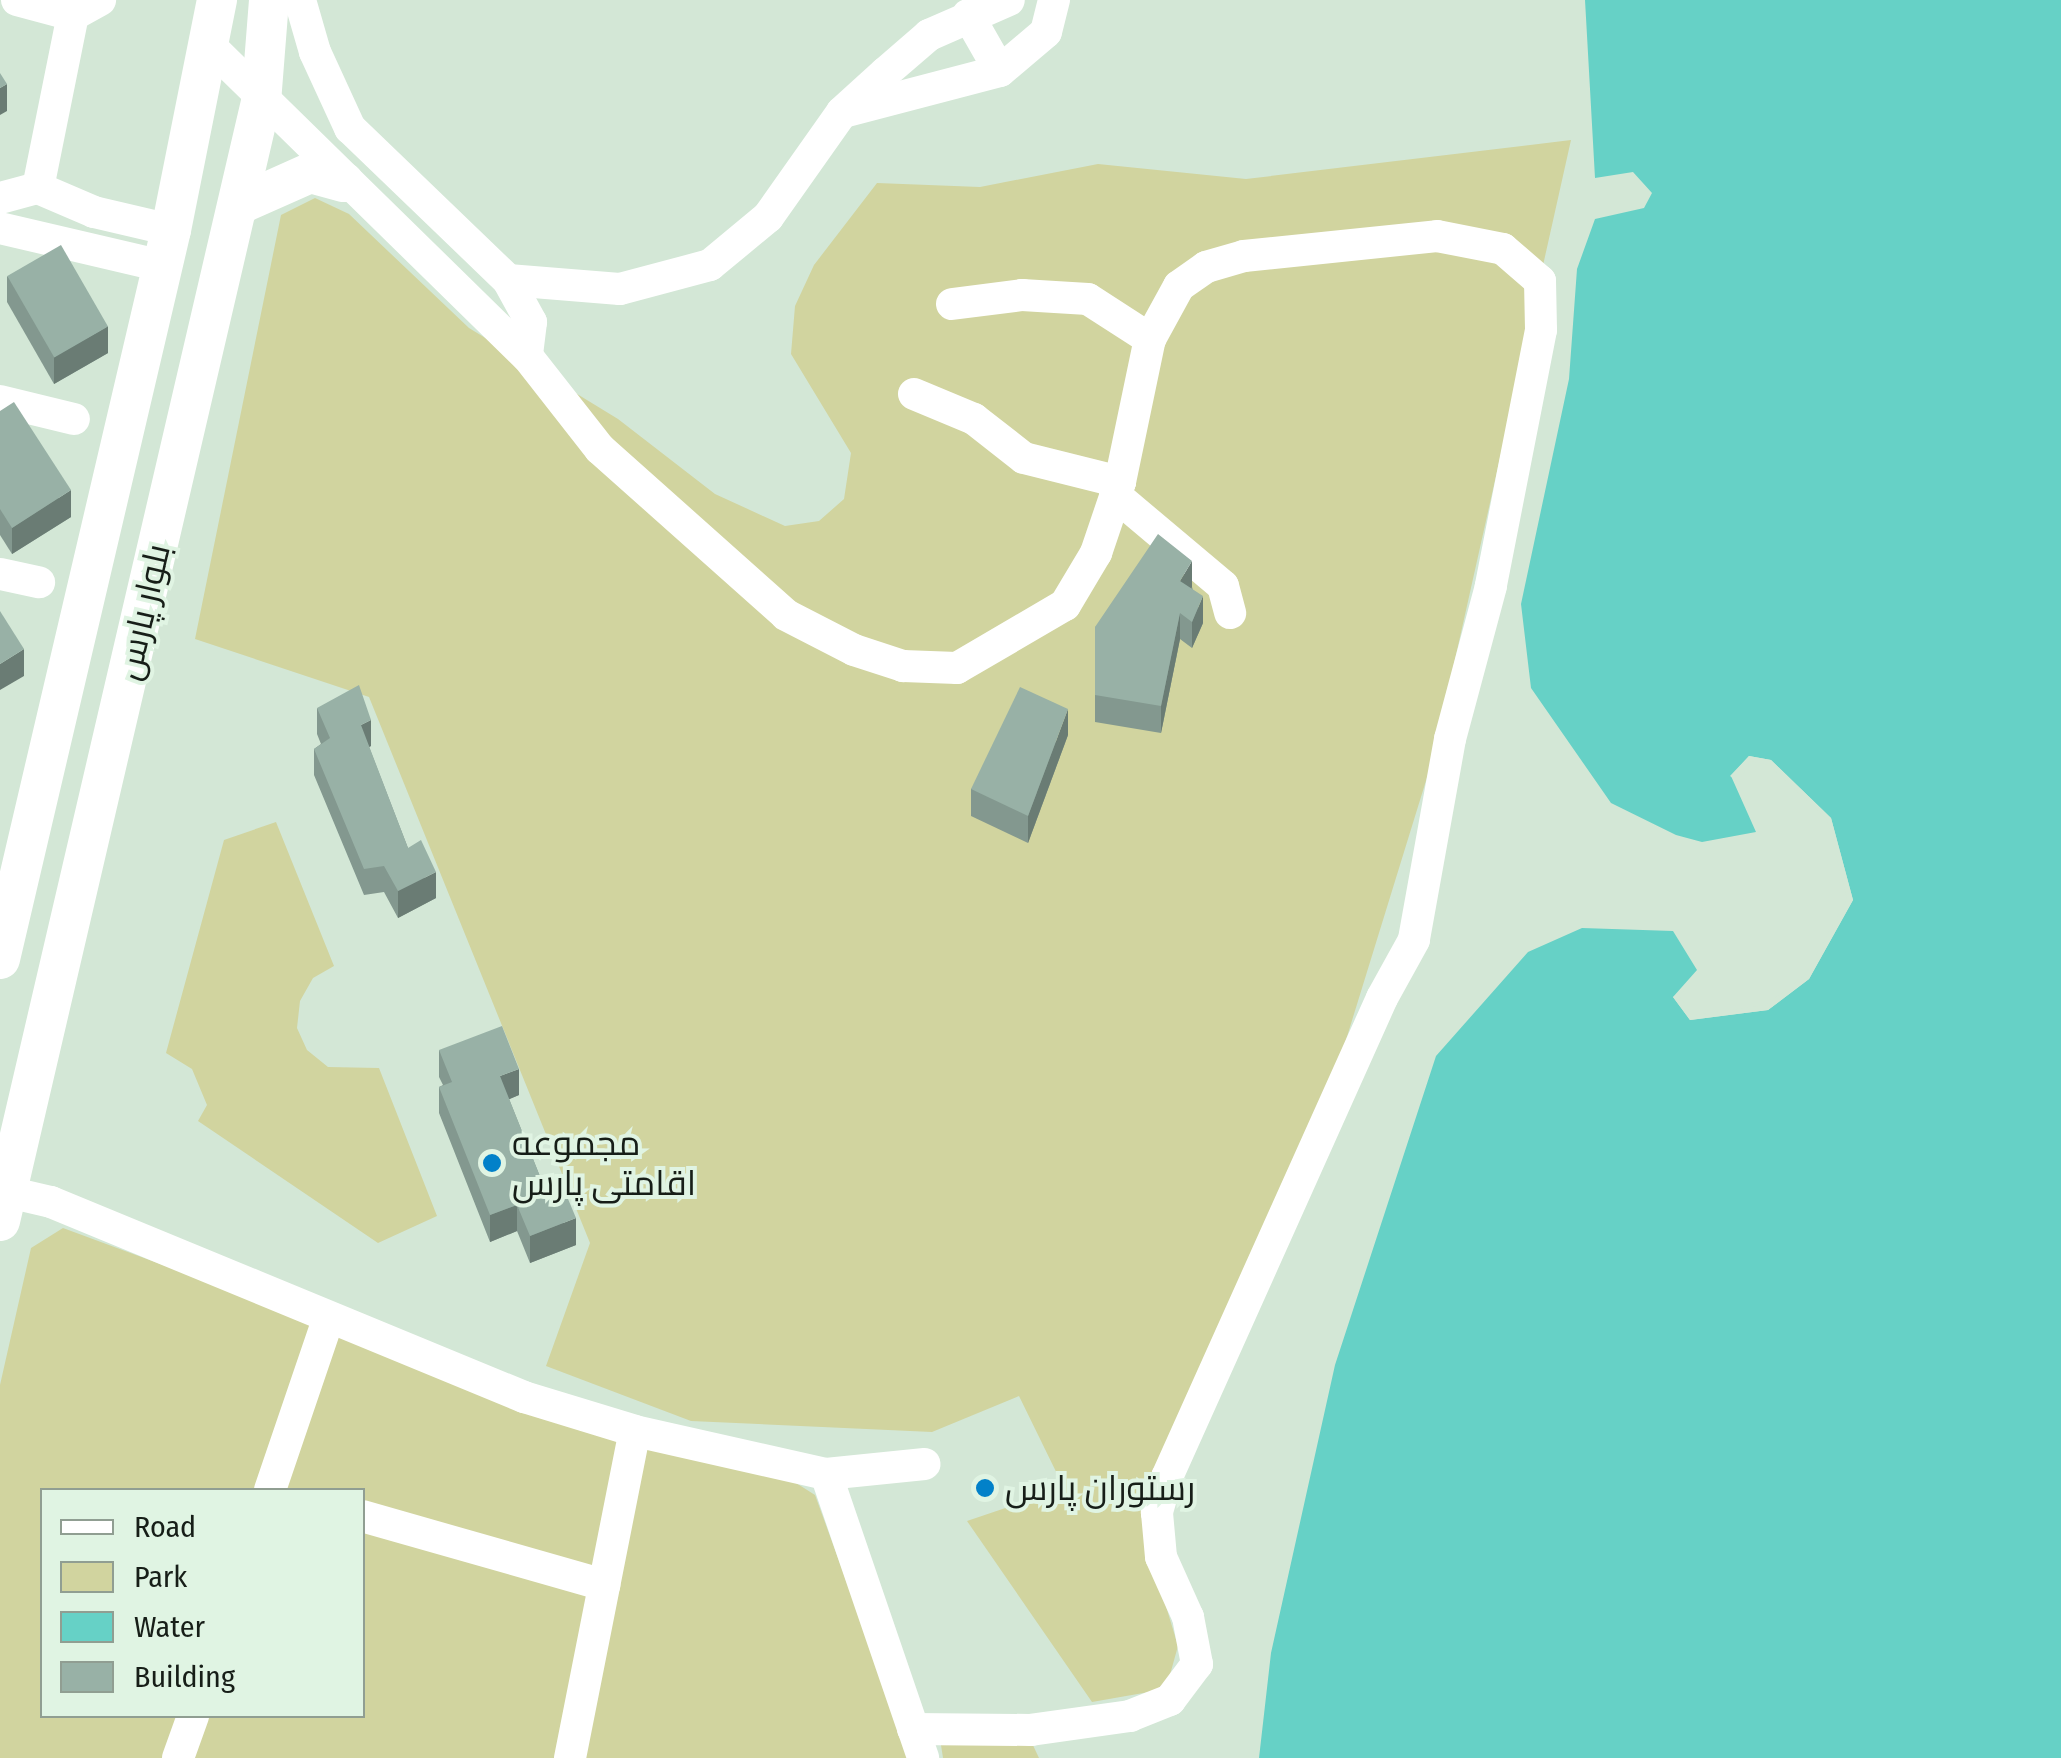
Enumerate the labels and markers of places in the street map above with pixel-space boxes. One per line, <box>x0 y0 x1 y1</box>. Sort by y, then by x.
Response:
place label: مجموعه اقامتی پارس <box>512 1122 696 1204</box>
marker: مجموعه اقامتی پارس <box>481 1152 503 1174</box>
place label: رستوران پارس <box>1005 1467 1195 1509</box>
marker: رستوران پارس <box>974 1477 996 1499</box>

